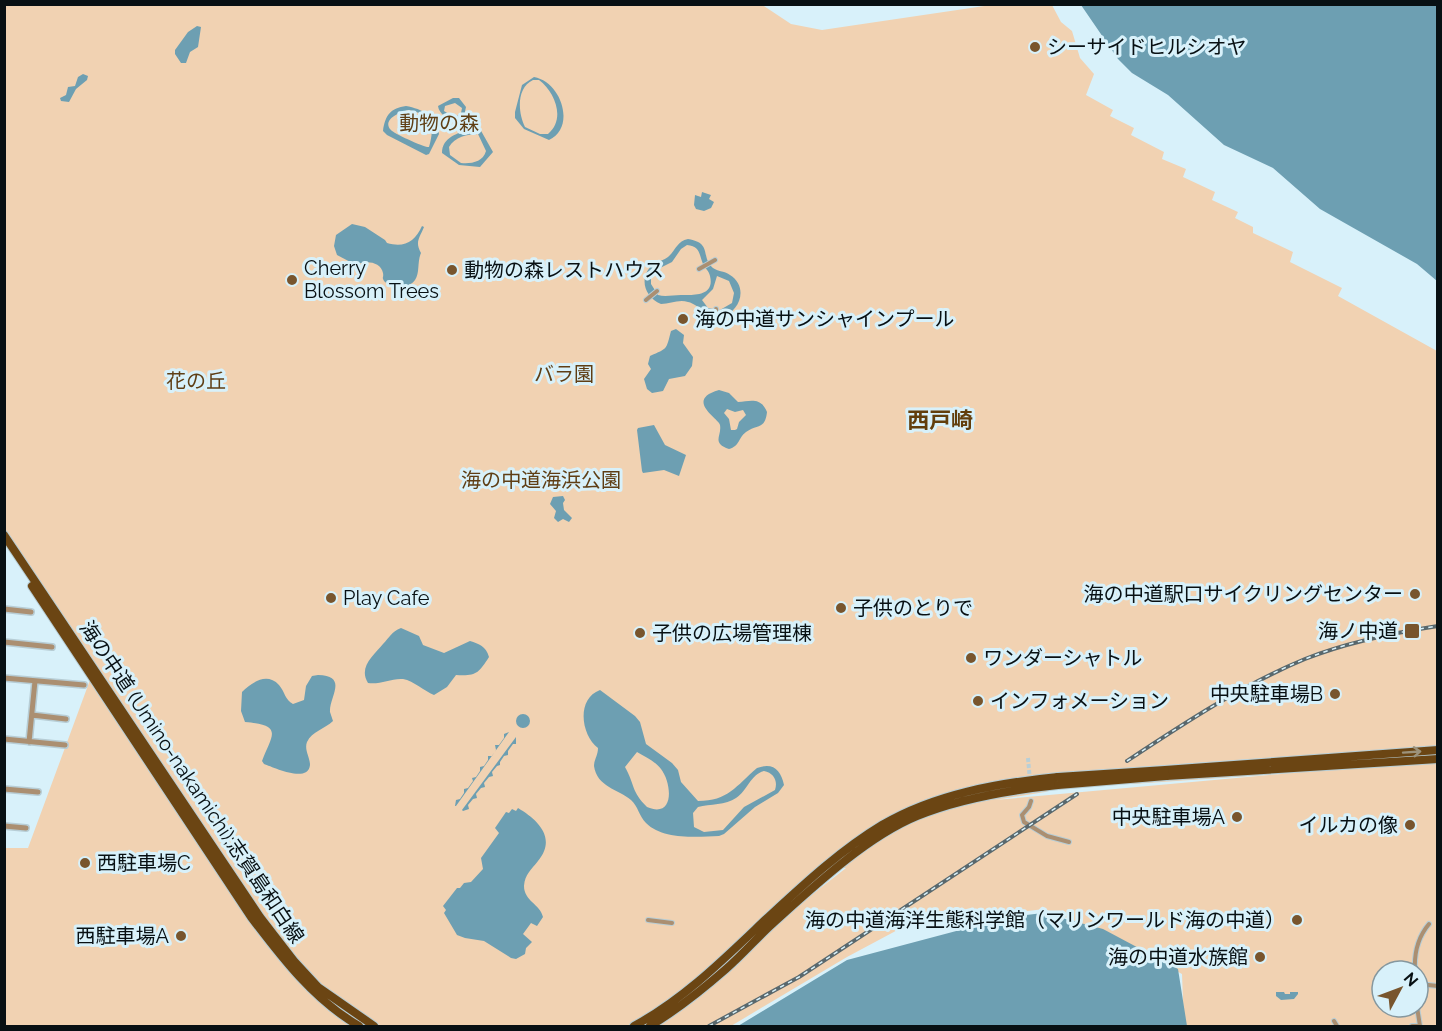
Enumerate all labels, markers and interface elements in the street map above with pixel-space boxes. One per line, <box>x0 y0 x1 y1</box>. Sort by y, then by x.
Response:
place label: シーサイドヒルシオヤ <box>1047 35 1247 59</box>
marker: シーサイドヒルシオヤ <box>1028 40 1042 54</box>
park label: 動物の森 <box>399 111 479 135</box>
place label: Cherry Blossom Trees <box>304 256 439 303</box>
place label: 動物の森レストハウス <box>464 258 664 282</box>
marker: 動物の森レストハウス <box>445 263 459 277</box>
marker: Cherry Blossom Trees <box>285 273 299 287</box>
place label: 海の中道サンシャインプール <box>695 307 954 331</box>
marker: 海の中道サンシャインプール <box>676 312 690 326</box>
park label: バラ園 <box>534 362 594 386</box>
park label: 花の丘 <box>166 369 226 393</box>
district label: 西戸崎 <box>907 407 973 433</box>
park label: 海の中道海浜公園 <box>461 468 621 492</box>
place label: 海の中道駅口サイクリングセンター <box>1083 582 1403 606</box>
place label: Play Cafe <box>343 586 430 610</box>
marker: 海の中道駅口サイクリングセンター <box>1408 587 1422 601</box>
marker: Play Cafe <box>324 591 338 605</box>
place label: 子供のとりで <box>853 596 973 620</box>
marker: 子供のとりで <box>834 601 848 615</box>
street label: 海の中道 (Umino-nakamichi);志賀島和白線 <box>75 616 309 948</box>
place label: 海ノ中道 <box>1318 619 1398 643</box>
place label: 子供の広場管理棟 <box>652 621 812 645</box>
marker: 海ノ中道 <box>1403 622 1421 640</box>
marker: 子供の広場管理棟 <box>633 626 647 640</box>
place label: ワンダーシャトル <box>983 646 1143 670</box>
marker: ワンダーシャトル <box>964 651 978 665</box>
place label: 中央駐車場B <box>1210 682 1323 706</box>
marker: 中央駐車場B <box>1328 687 1342 701</box>
place label: インフォメーション <box>990 689 1169 713</box>
marker: インフォメーション <box>971 694 985 708</box>
one-way arrow <box>1401 746 1421 757</box>
place label: 中央駐車場A <box>1111 805 1225 829</box>
marker: 中央駐車場A <box>1230 810 1244 824</box>
place label: イルカの像 <box>1299 813 1398 837</box>
marker: イルカの像 <box>1403 818 1417 832</box>
place label: 西駐車場C <box>97 851 191 875</box>
marker: 西駐車場C <box>78 856 92 870</box>
place label: 海の中道海洋生態科学館（マリンワールド海の中道） <box>805 908 1285 932</box>
marker: 海の中道海洋生態科学館（マリンワールド海の中道） <box>1290 913 1304 927</box>
place label: 西駐車場A <box>75 924 169 948</box>
marker: 西駐車場A <box>174 929 188 943</box>
place label: 海の中道水族館 <box>1108 945 1248 969</box>
marker: 海の中道水族館 <box>1253 950 1267 964</box>
north arrow <box>1370 959 1430 1019</box>
text: N <box>1400 969 1422 990</box>

